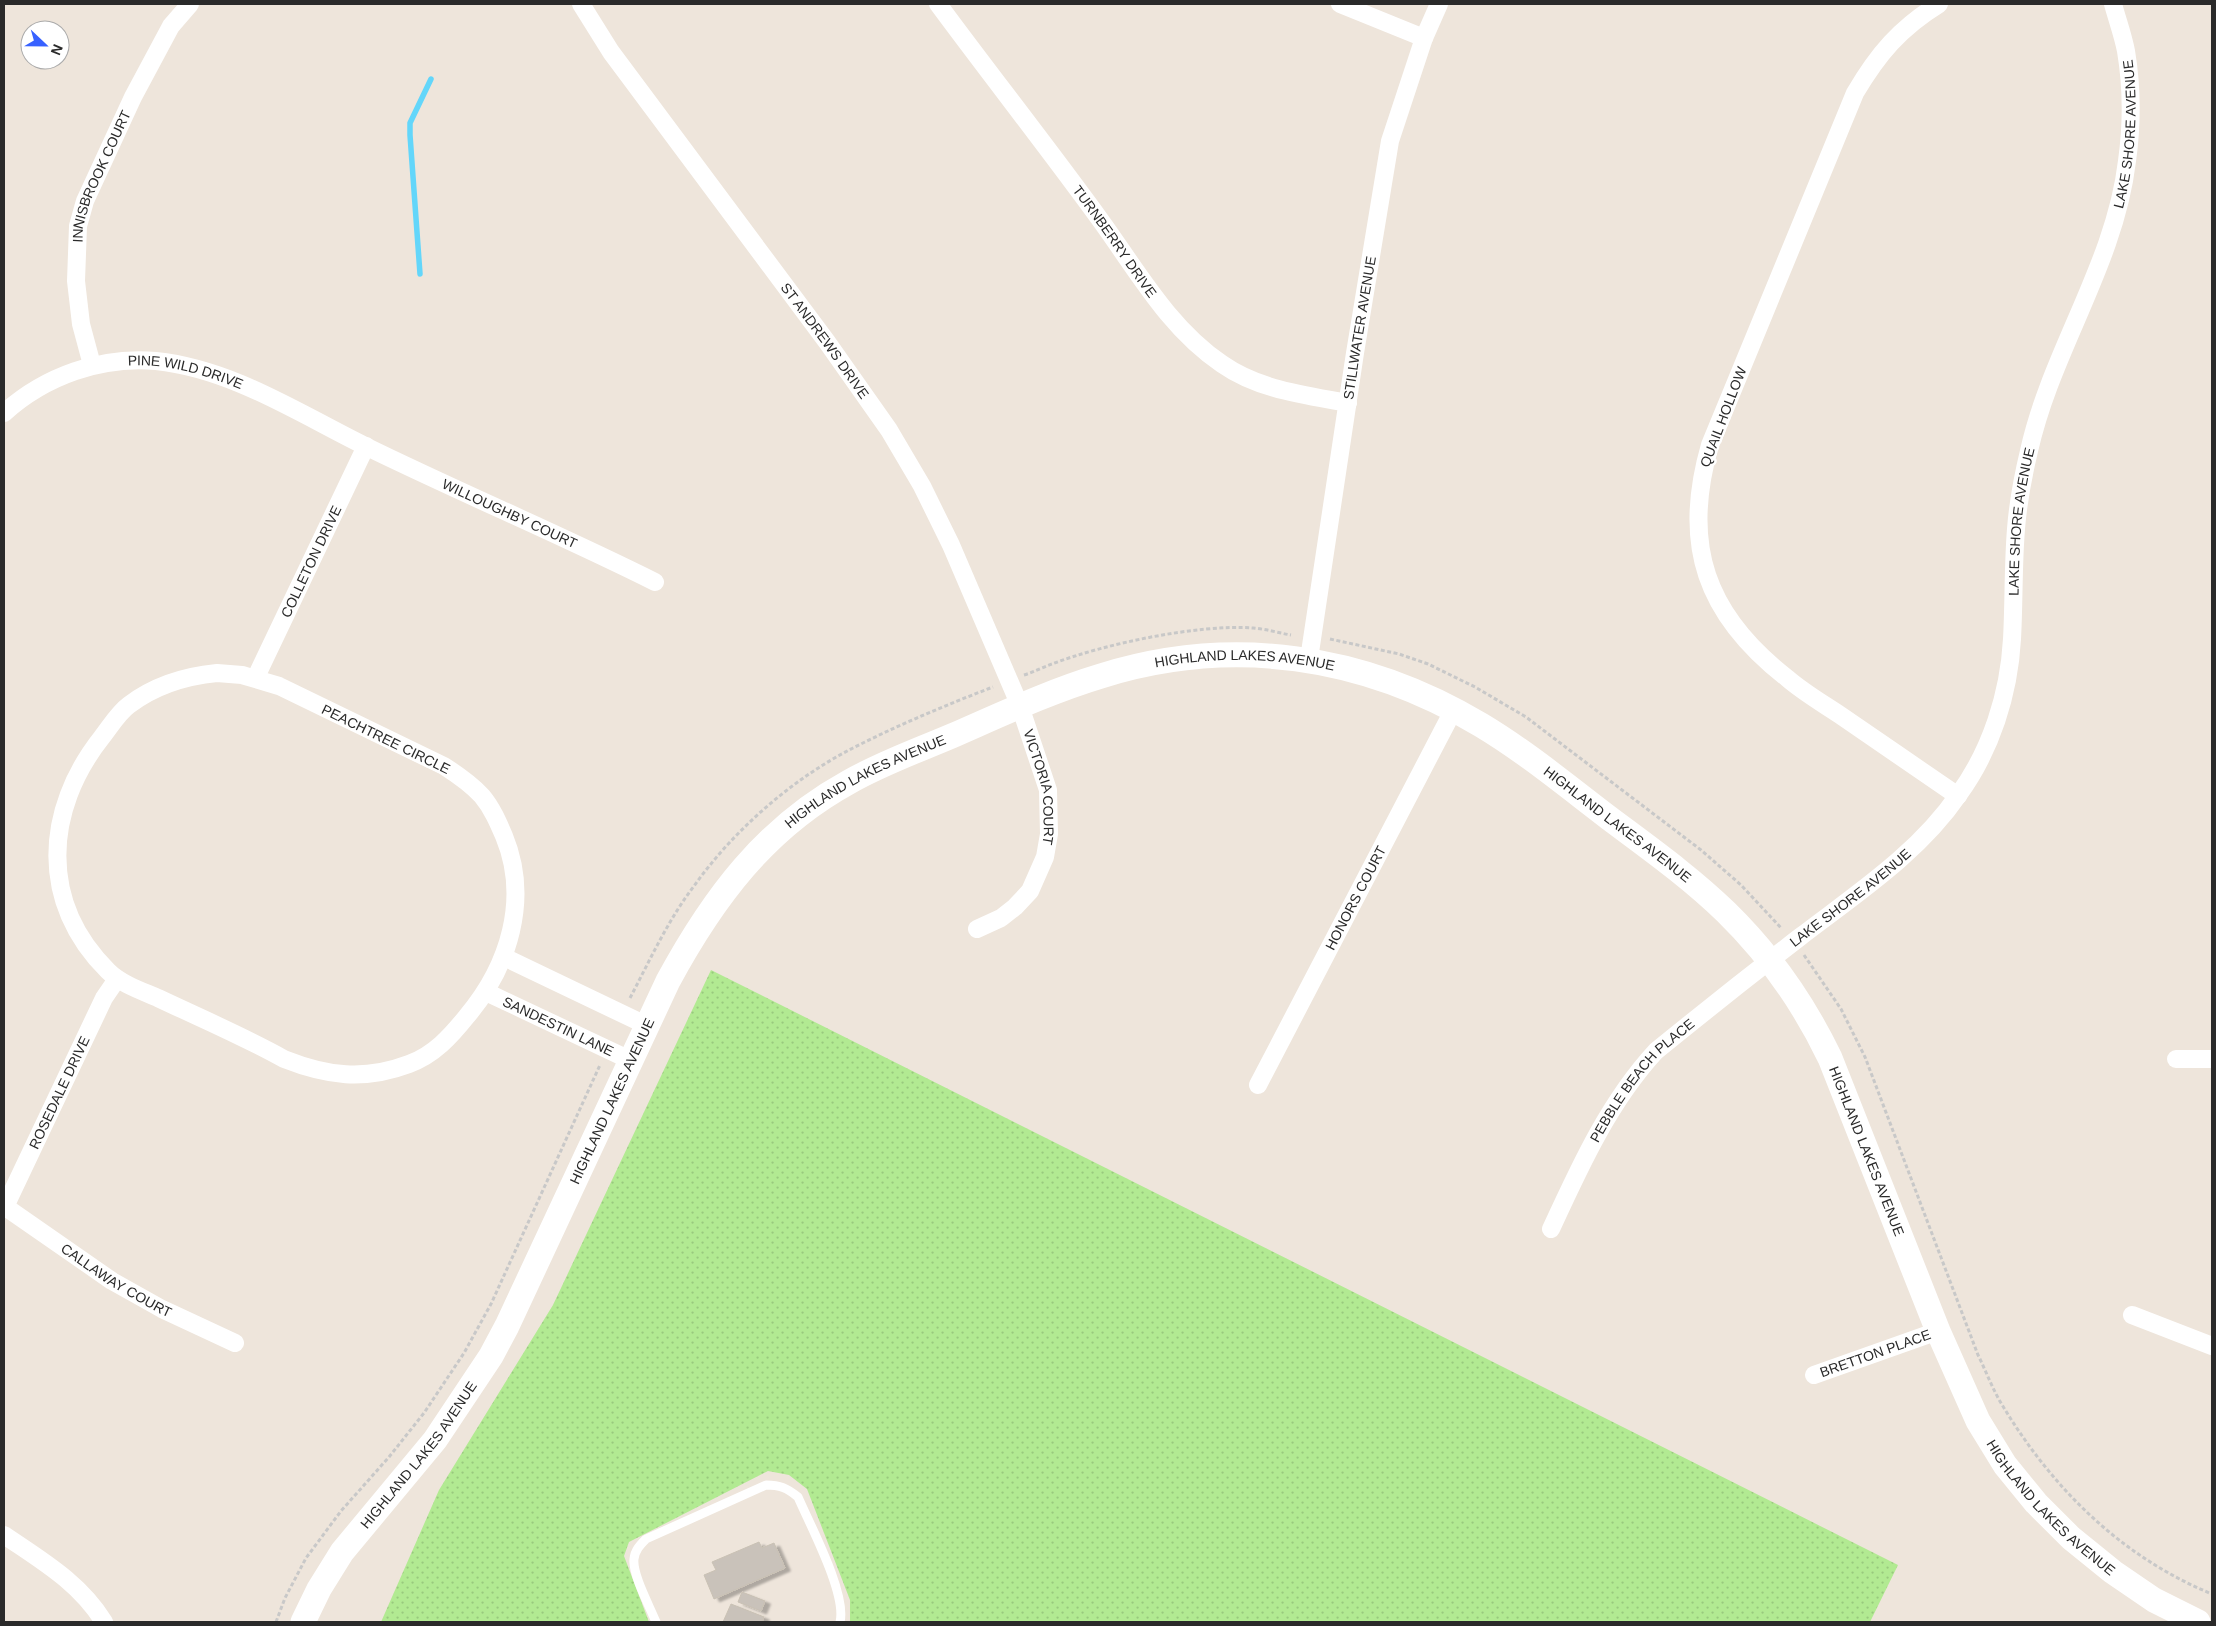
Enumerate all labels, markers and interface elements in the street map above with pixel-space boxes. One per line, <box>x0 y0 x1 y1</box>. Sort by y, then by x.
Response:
north arrow <box>20 20 70 70</box>
text: N <box>48 42 66 58</box>
street label: LAKE SHORE AVENUE <box>2110 59 2139 210</box>
street label: INNISBROOK COURT <box>69 107 134 243</box>
street label: TURNBERRY DRIVE <box>1070 182 1160 300</box>
street label: STILLWATER AVENUE <box>1340 255 1379 401</box>
street label: ST ANDREWS DRIVE <box>778 280 872 402</box>
street label: PINE WILD DRIVE <box>127 352 246 392</box>
street label: QUAIL HOLLOW <box>1697 364 1750 469</box>
street label: LAKE SHORE AVENUE <box>2005 446 2038 596</box>
street label: WILLOUGHBY COURT <box>440 476 580 552</box>
street label: COLLETON DRIVE <box>278 503 344 620</box>
street label: HIGHLAND LAKES AVENUE <box>1153 647 1336 674</box>
street label: PEACHTREE CIRCLE <box>319 701 453 777</box>
street label: VICTORIA COURT <box>1020 727 1057 847</box>
street label: HIGHLAND LAKES AVENUE <box>781 731 948 831</box>
street label: HIGHLAND LAKES AVENUE <box>1541 763 1694 886</box>
street label: HONORS COURT <box>1322 843 1389 953</box>
street label: LAKE SHORE AVENUE <box>1787 845 1914 950</box>
street label: SANDESTIN LANE <box>500 993 616 1059</box>
street label: PEBBLE BEACH PLACE <box>1587 1015 1697 1145</box>
street label: HIGHLAND LAKES AVENUE <box>566 1016 658 1187</box>
street label: ROSEDALE DRIVE <box>26 1033 93 1151</box>
street label: HIGHLAND LAKES AVENUE <box>1826 1064 1908 1238</box>
street label: CALLAWAY COURT <box>58 1240 175 1321</box>
street label: BRETTON PLACE <box>1818 1326 1933 1380</box>
street label: HIGHLAND LAKES AVENUE <box>357 1378 480 1532</box>
street label: HIGHLAND LAKES AVENUE <box>1983 1437 2118 1579</box>

